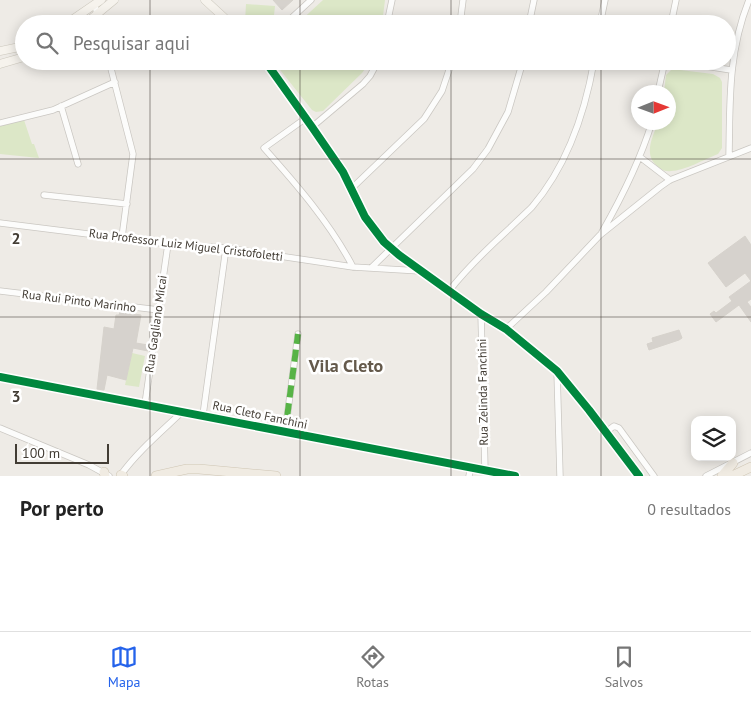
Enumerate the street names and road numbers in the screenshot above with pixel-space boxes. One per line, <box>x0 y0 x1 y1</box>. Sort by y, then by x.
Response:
street label: Rua Professor Luiz Miguel Cristofoletti <box>88 225 284 264</box>
street label: Rua Gagliano Micai <box>141 274 170 374</box>
street label: Rua Rui Pinto Marinho <box>21 286 137 315</box>
street label: Rua Zelinda Fanchini <box>474 338 491 446</box>
street label: Rua Cleto Fanchini <box>211 397 309 432</box>

